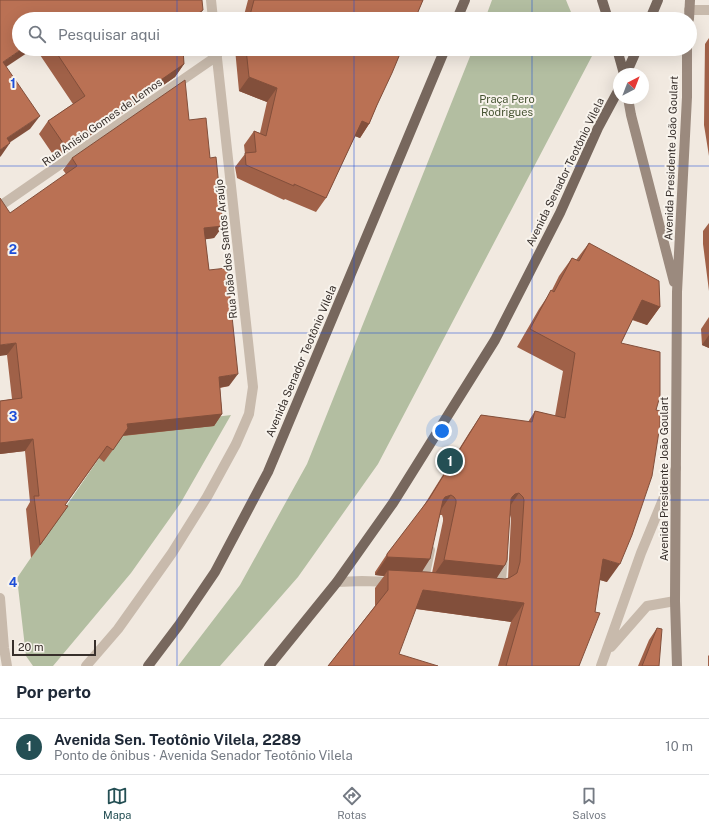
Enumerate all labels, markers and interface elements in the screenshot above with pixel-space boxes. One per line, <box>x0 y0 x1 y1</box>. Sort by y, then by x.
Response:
search box <box>12 12 697 56</box>
icon: search <box>26 23 48 45</box>
text: Pesquisar aqui <box>58 26 160 43</box>
north arrow <box>613 68 649 104</box>
text: 1 <box>10 76 16 91</box>
street label: Rua Anísio Gomes de Lemos <box>40 76 165 168</box>
street label: Avenida Presidente João Goulart <box>662 76 680 240</box>
park label: Praça Pero Rodrigues <box>479 93 535 118</box>
street label: Avenida Senador Teotônio Vilela <box>524 96 606 248</box>
street label: Rua João dos Santos Araújo <box>213 179 239 319</box>
text: 2 <box>9 242 17 257</box>
street label: Avenida Senador Teotônio Vilela <box>263 283 339 439</box>
street label: Avenida Presidente João Goulart <box>658 397 670 561</box>
text: 3 <box>9 409 18 424</box>
your location <box>432 421 452 441</box>
pin: 1 <box>437 446 463 476</box>
text: 4 <box>9 575 18 590</box>
scale bar <box>12 638 96 657</box>
text: 20 m <box>18 641 43 653</box>
text: Por perto <box>16 682 91 702</box>
text: Avenida Sen. Teotônio Vilela, 2289 <box>54 731 301 748</box>
text: 1 <box>26 739 32 754</box>
text: 10 m <box>665 739 693 754</box>
text: Ponto de ônibus · Avenida Senador Teotônio Vilela <box>54 748 353 763</box>
tab: Mapa <box>103 785 131 821</box>
tab: Rotas <box>337 785 366 821</box>
tab: Salvos <box>572 785 606 821</box>

